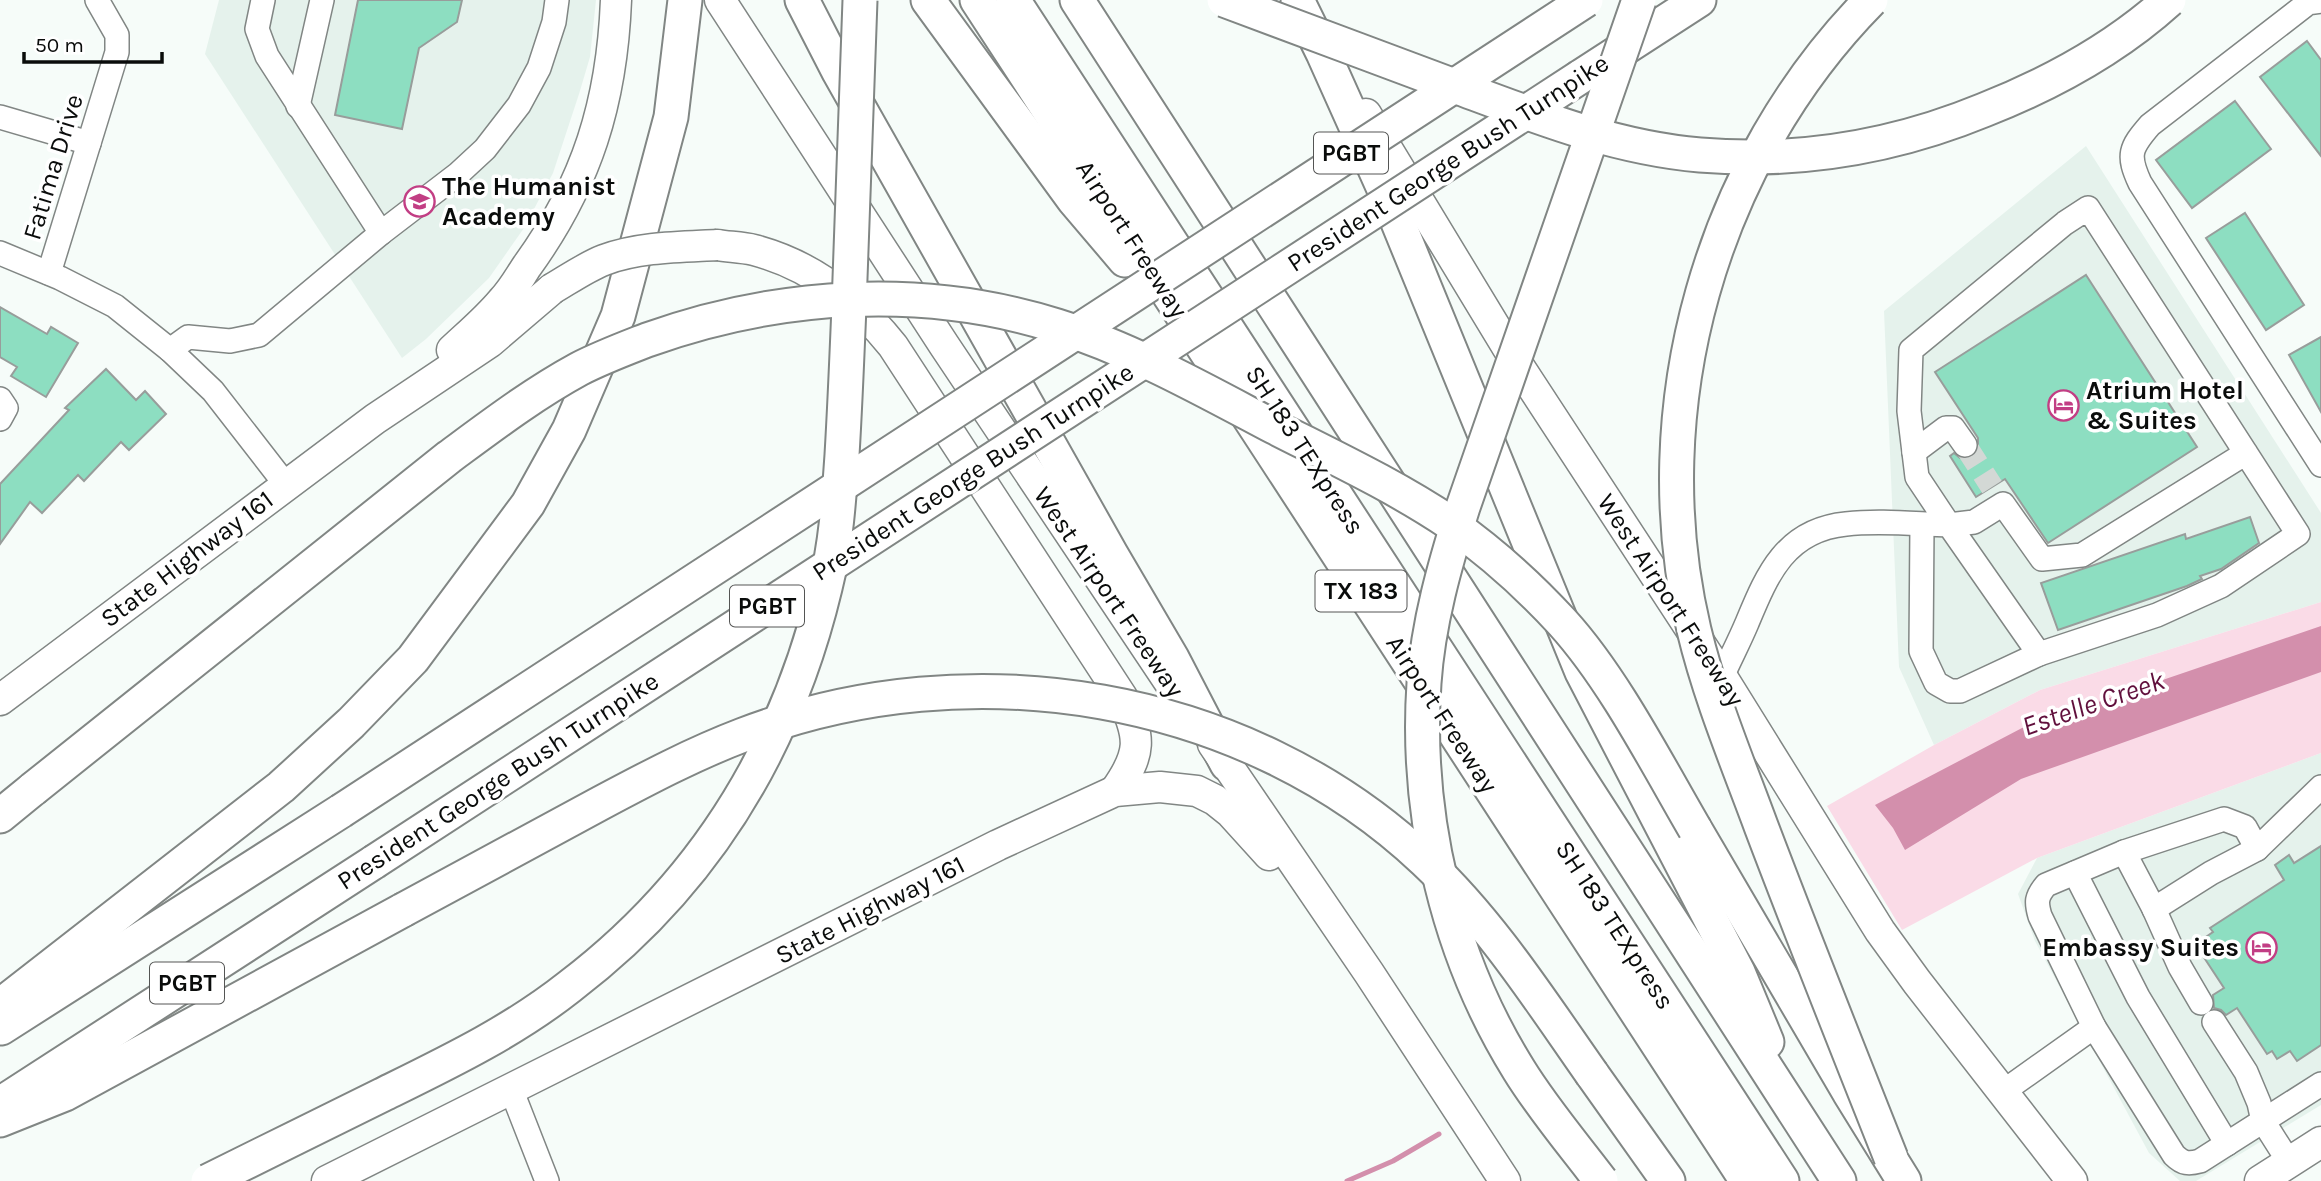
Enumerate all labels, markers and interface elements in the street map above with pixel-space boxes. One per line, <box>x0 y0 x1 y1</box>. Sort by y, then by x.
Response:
scale bar <box>24 21 163 65</box>
text: 50 m <box>35 33 84 57</box>
street label: President George Bush Turnpike <box>1282 47 1614 279</box>
street label: Fatima Drive <box>16 91 90 243</box>
road number: PGBT <box>1314 132 1388 174</box>
street label: Airport Freeway <box>1069 154 1195 324</box>
place label: The Humanist Academy <box>442 171 616 232</box>
school or university icon: The Humanist Academy <box>402 184 436 218</box>
street label: President George Bush Turnpike <box>807 356 1139 588</box>
street label: SH 183 TEXpress <box>1239 360 1371 540</box>
place label: Atrium Hotel & Suites <box>2086 375 2244 436</box>
hotel icon: Atrium Hotel & Suites <box>2046 388 2080 422</box>
street label: West Airport Freeway <box>1027 481 1191 703</box>
street label: State Highway 161 <box>95 484 279 634</box>
street label: West Airport Freeway <box>1591 488 1751 712</box>
road number: TX 183 <box>1316 570 1406 612</box>
road number: PGBT <box>730 586 804 626</box>
street label: Airport Freeway <box>1379 629 1505 799</box>
water label: Estelle Creek <box>2018 663 2169 743</box>
street label: President George Bush Turnpike <box>332 665 664 897</box>
street label: SH 183 TEXpress <box>1549 835 1681 1015</box>
street label: State Highway 161 <box>770 849 970 971</box>
hotel icon: Embassy Suites <box>2245 930 2279 964</box>
place label: Embassy Suites <box>2042 932 2239 963</box>
road number: PGBT <box>150 962 224 1003</box>

